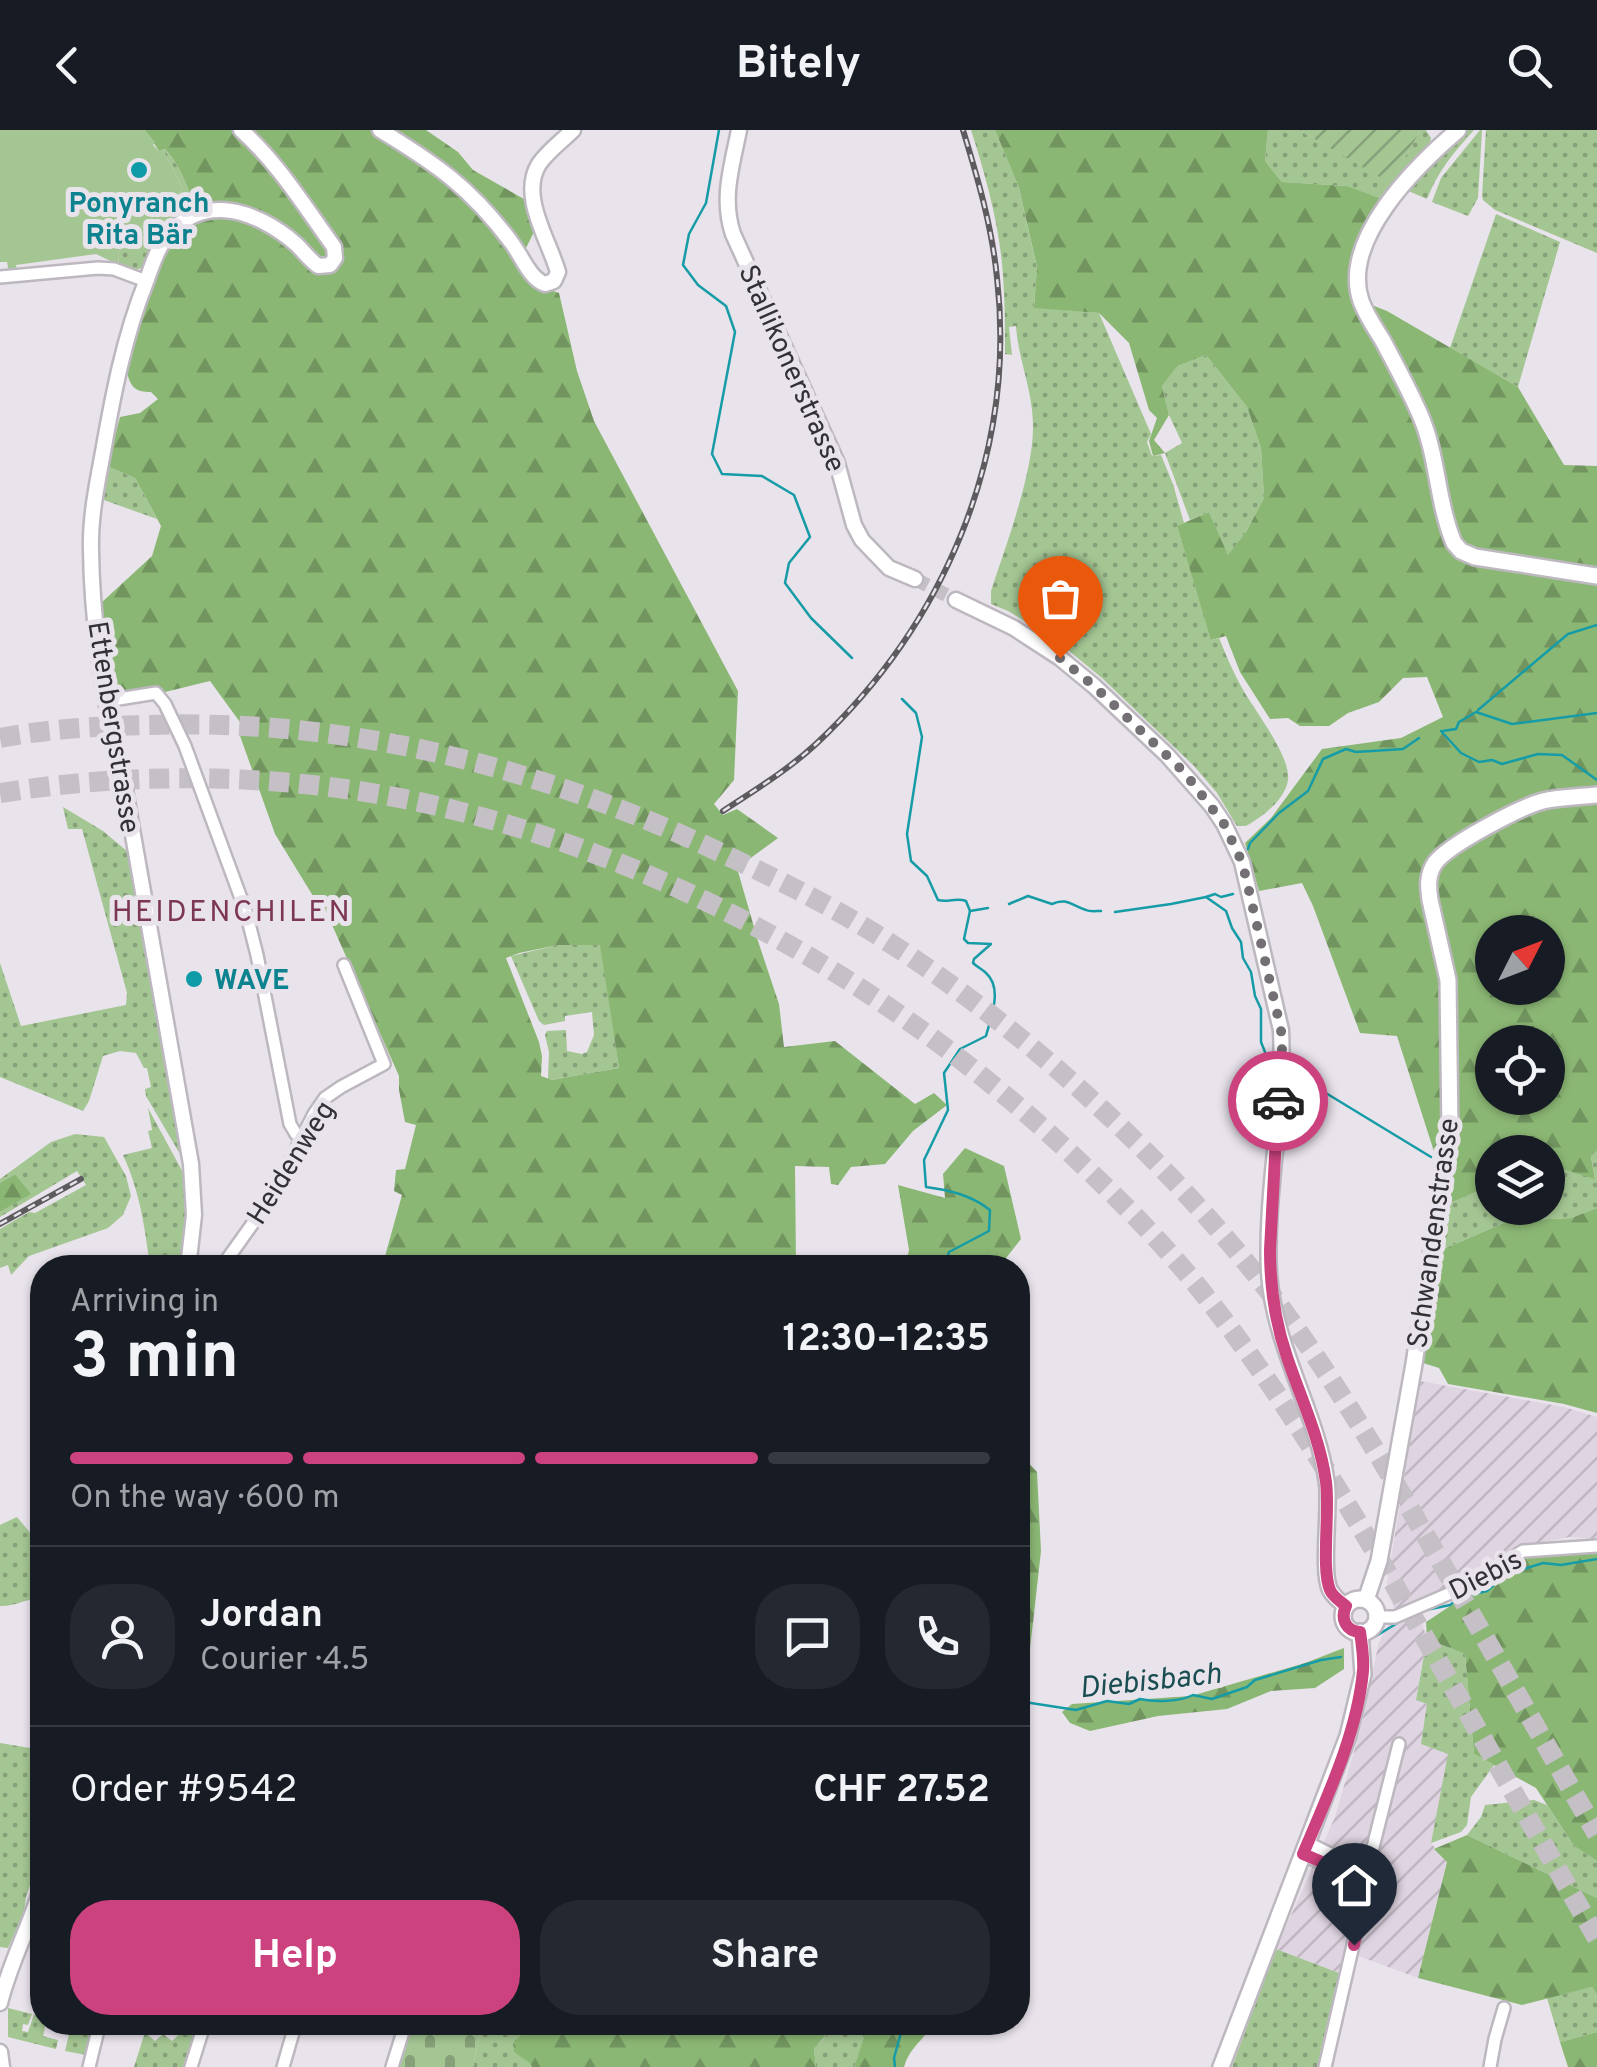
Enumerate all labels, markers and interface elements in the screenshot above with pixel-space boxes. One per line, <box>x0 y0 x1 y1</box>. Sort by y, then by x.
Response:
text: Bitely <box>736 37 861 94</box>
icon: back <box>40 38 95 93</box>
icon: search <box>1502 38 1557 93</box>
marker: Ponyranch Rita Bär <box>128 159 150 181</box>
place label: Ponyranch Rita Bär <box>68 187 210 255</box>
street label: Stallikonerstrasse <box>728 260 852 479</box>
pin <box>1018 556 1103 659</box>
icon: bag <box>1033 571 1088 626</box>
street label: Ettenbergstrasse <box>78 619 147 836</box>
district label: HEIDENCHILEN <box>112 895 352 932</box>
north arrow <box>1475 915 1565 1005</box>
map controls <box>1475 915 1565 1225</box>
place label: WAVE <box>214 964 289 1000</box>
marker: WAVE <box>183 968 205 990</box>
button: locate <box>1475 1025 1565 1115</box>
courier <box>1228 1051 1328 1151</box>
icon: car <box>1251 1074 1306 1129</box>
street label: Heidenweg <box>240 1095 345 1232</box>
street label: Schwandenstrasse <box>1401 1116 1469 1351</box>
button: layers <box>1475 1135 1565 1225</box>
text: Arriving in <box>70 1283 219 1323</box>
text: 12:30–12:35 <box>782 1316 990 1365</box>
text: 3 min <box>70 1319 239 1401</box>
text: On the way · 600 m <box>70 1479 340 1519</box>
street label: Diebis <box>1444 1543 1529 1610</box>
button: person <box>70 1584 175 1689</box>
button: chat <box>755 1584 860 1689</box>
button: phone <box>885 1584 990 1689</box>
text: Jordan <box>200 1592 323 1641</box>
text: Courier · 4.5 <box>200 1641 369 1681</box>
water label: Diebisbach <box>1077 1657 1223 1708</box>
text: Order #9542 <box>70 1767 297 1816</box>
text: CHF 27.52 <box>813 1767 990 1816</box>
pin <box>1312 1843 1397 1946</box>
icon: home <box>1327 1858 1382 1913</box>
button: Help <box>70 1900 520 2015</box>
button: Share <box>540 1900 990 2015</box>

